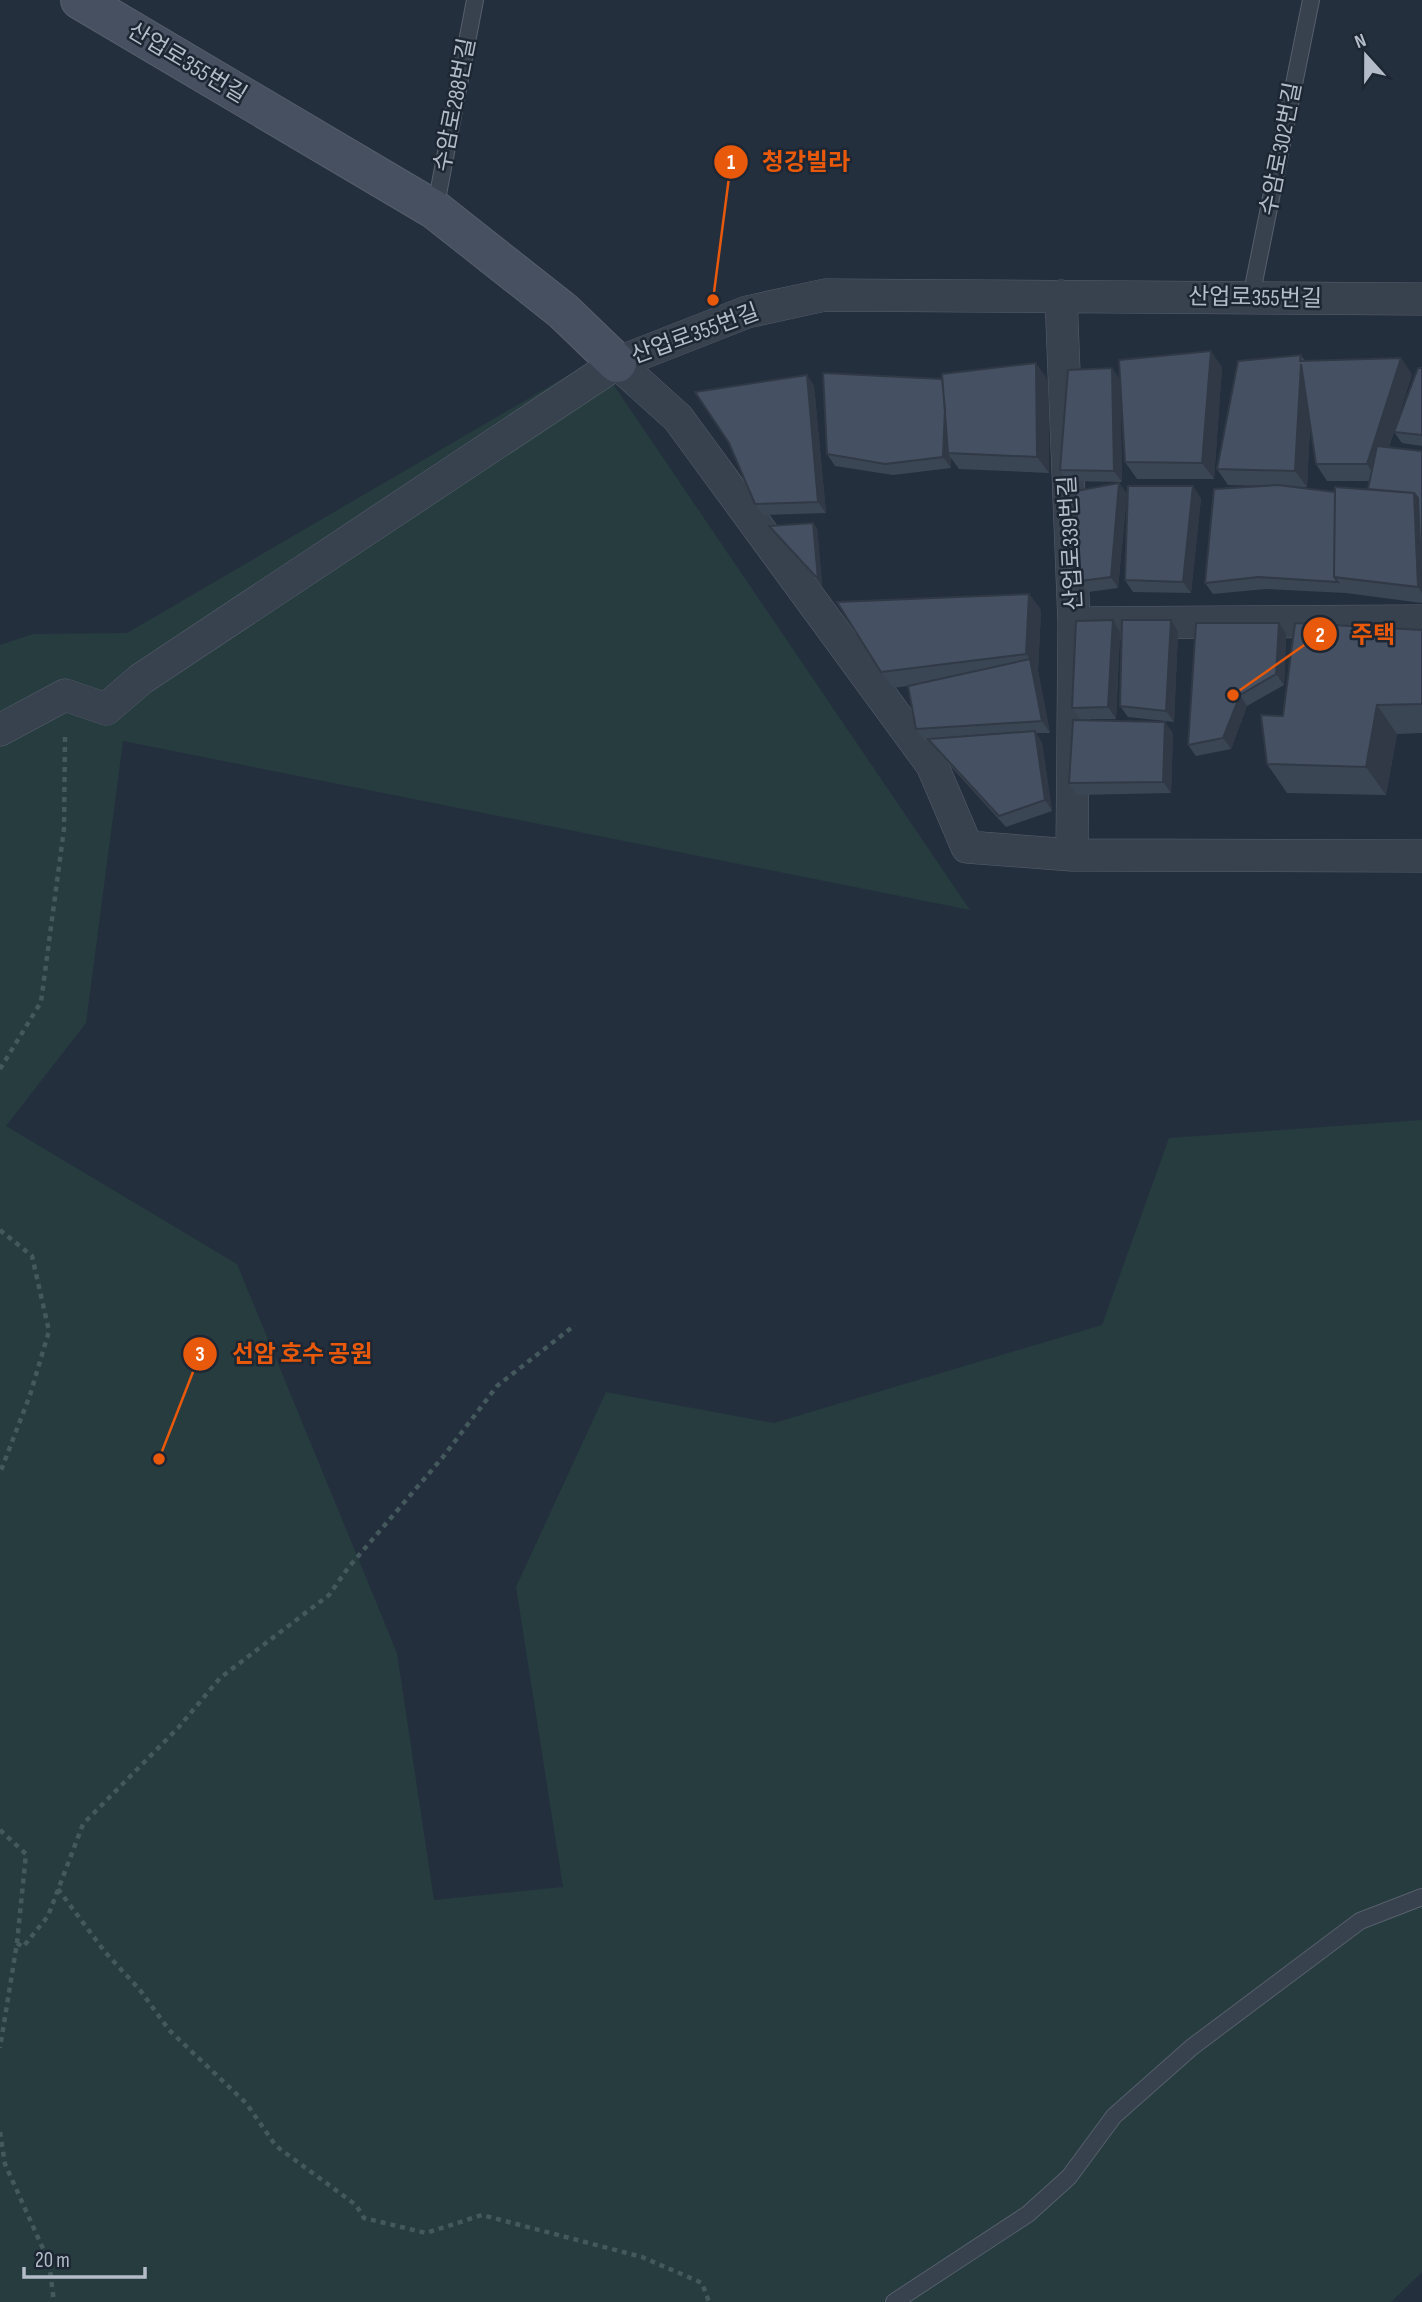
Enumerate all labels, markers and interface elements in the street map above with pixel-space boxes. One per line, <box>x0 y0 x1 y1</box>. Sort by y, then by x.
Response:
street label: 산업로355번길 <box>122 17 252 109</box>
north arrow <box>1331 21 1401 91</box>
text: N <box>1352 29 1369 54</box>
street label: 수암로288번길 <box>428 36 482 174</box>
street label: 수암로302번길 <box>1254 80 1308 218</box>
callout: 청강빌라 <box>713 139 865 184</box>
text: 청강빌라 <box>762 148 850 177</box>
text: 1 <box>727 150 735 175</box>
street label: 산업로355번길 <box>1188 283 1322 313</box>
street label: 산업로355번길 <box>627 298 763 370</box>
street label: 산업로339번길 <box>1053 475 1089 611</box>
callout: 주택 <box>1302 612 1410 657</box>
text: 주택 <box>1351 621 1395 650</box>
text: 2 <box>1315 623 1325 648</box>
callout: 선암 호수 공원 <box>183 1331 386 1376</box>
text: 선암 호수 공원 <box>232 1340 372 1369</box>
text: 3 <box>195 1342 205 1367</box>
scale bar <box>24 2236 145 2280</box>
text: 20 m <box>35 2248 70 2273</box>

